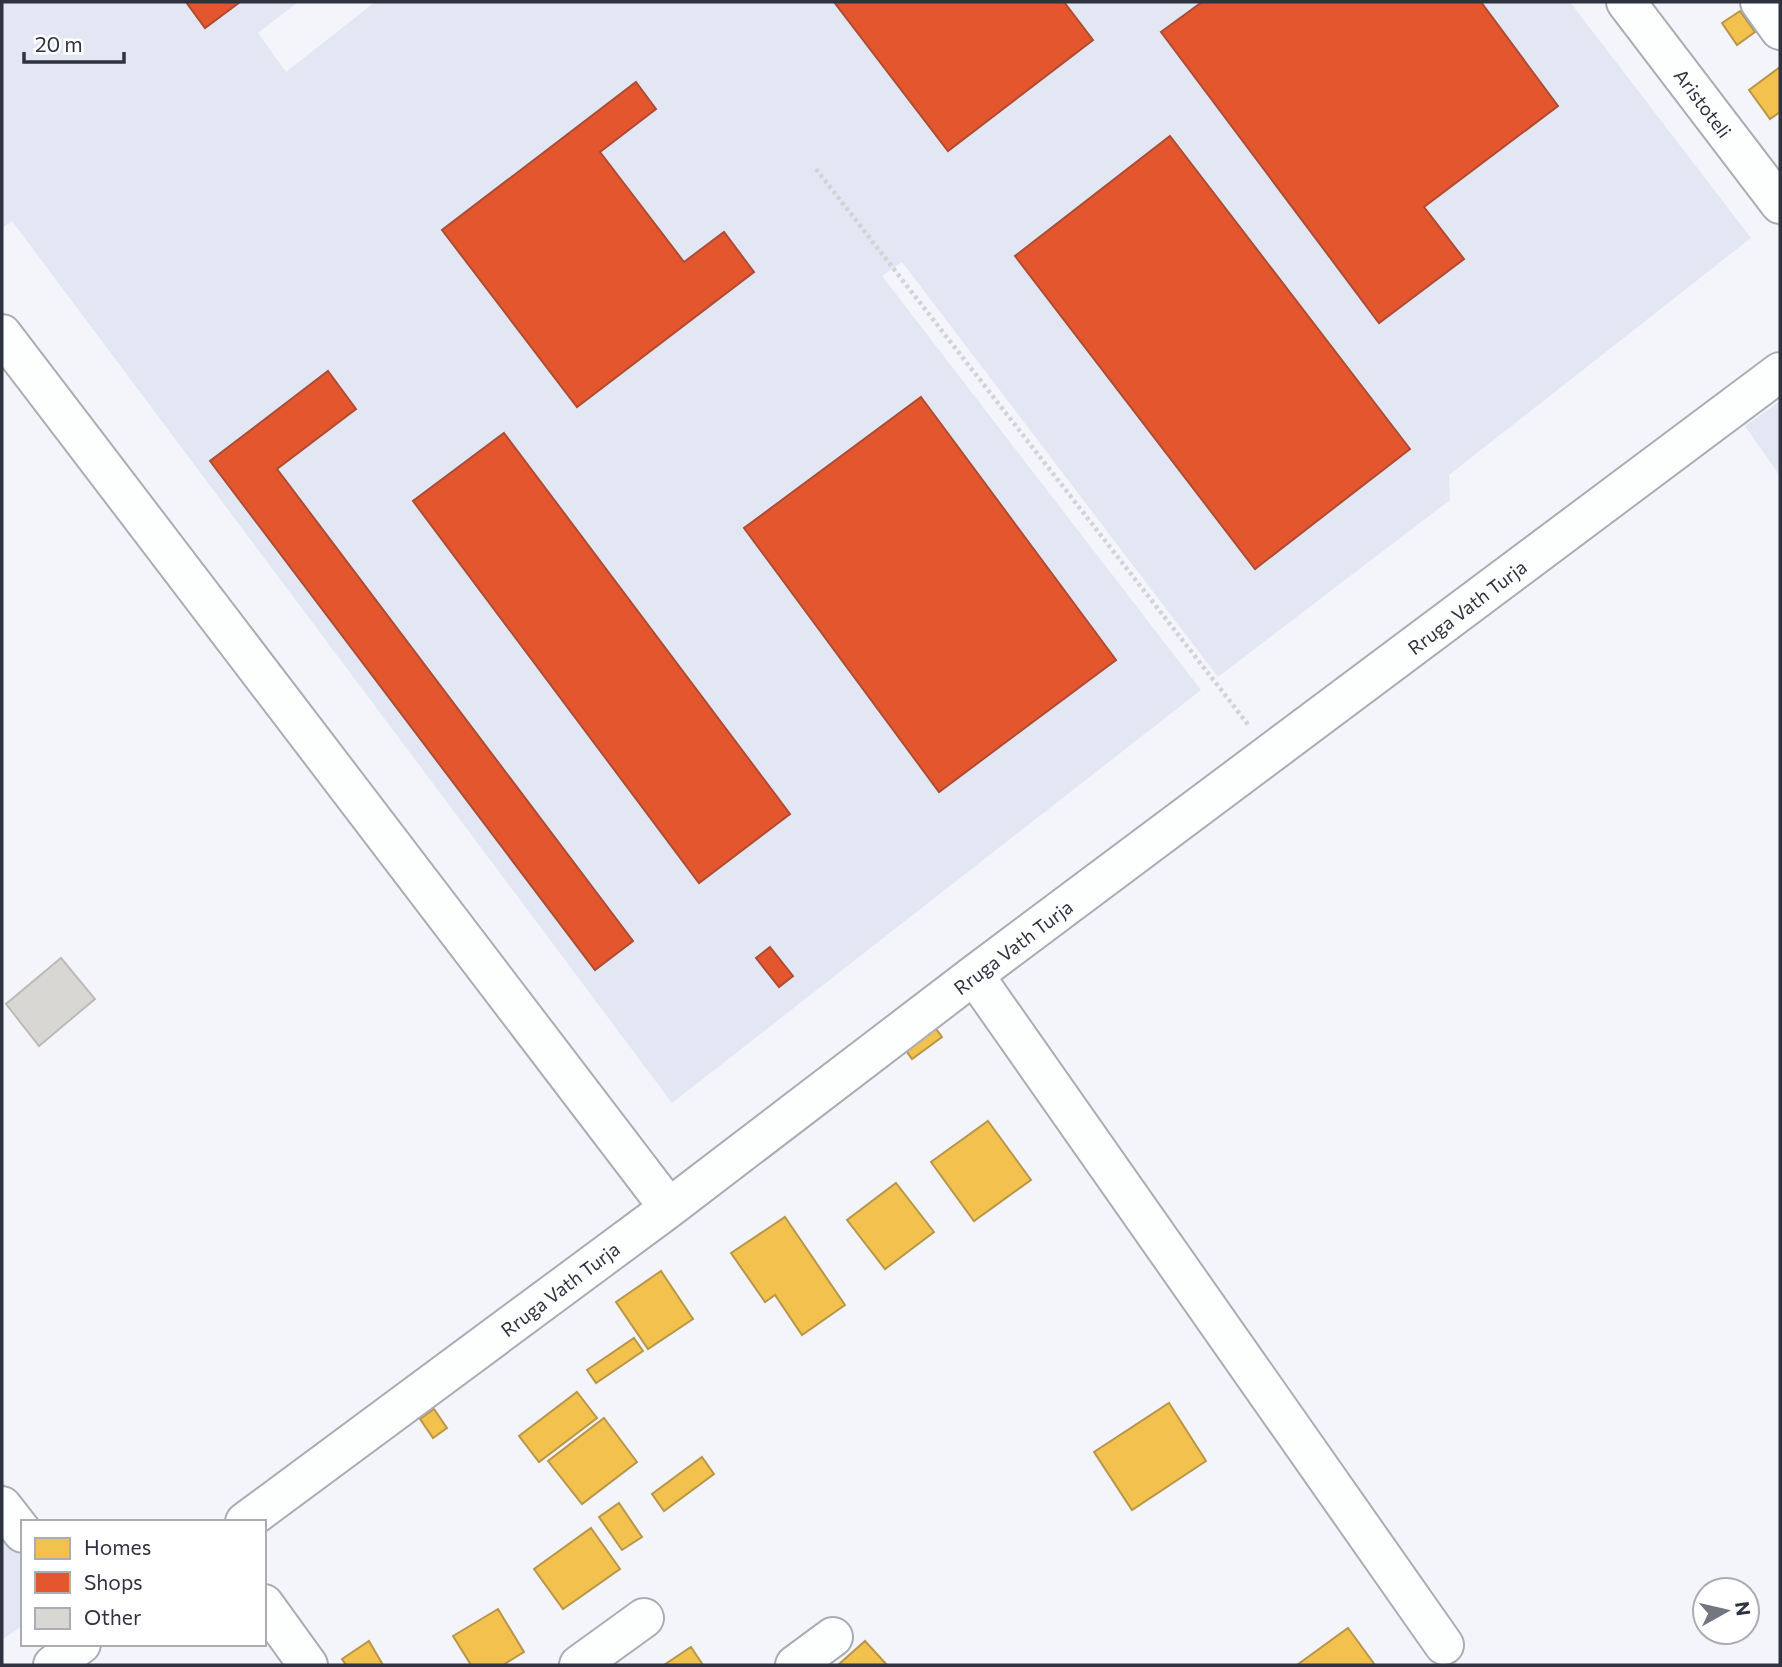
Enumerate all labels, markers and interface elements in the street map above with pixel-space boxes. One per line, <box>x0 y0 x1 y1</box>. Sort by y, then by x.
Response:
scale bar <box>24 21 124 65</box>
text: 20 m <box>35 31 83 56</box>
street label: Aristoteli <box>1670 64 1736 142</box>
street label: Rruga Vath Turja <box>1403 555 1531 659</box>
street label: Rruga Vath Turja <box>949 895 1077 999</box>
street label: Rruga Vath Turja <box>496 1237 624 1341</box>
legend <box>21 1520 266 1646</box>
text: Homes <box>84 1534 151 1559</box>
text: Shops <box>84 1569 143 1594</box>
north arrow <box>1691 1576 1761 1646</box>
text: N <box>1731 1600 1756 1617</box>
text: Other <box>84 1604 141 1629</box>

